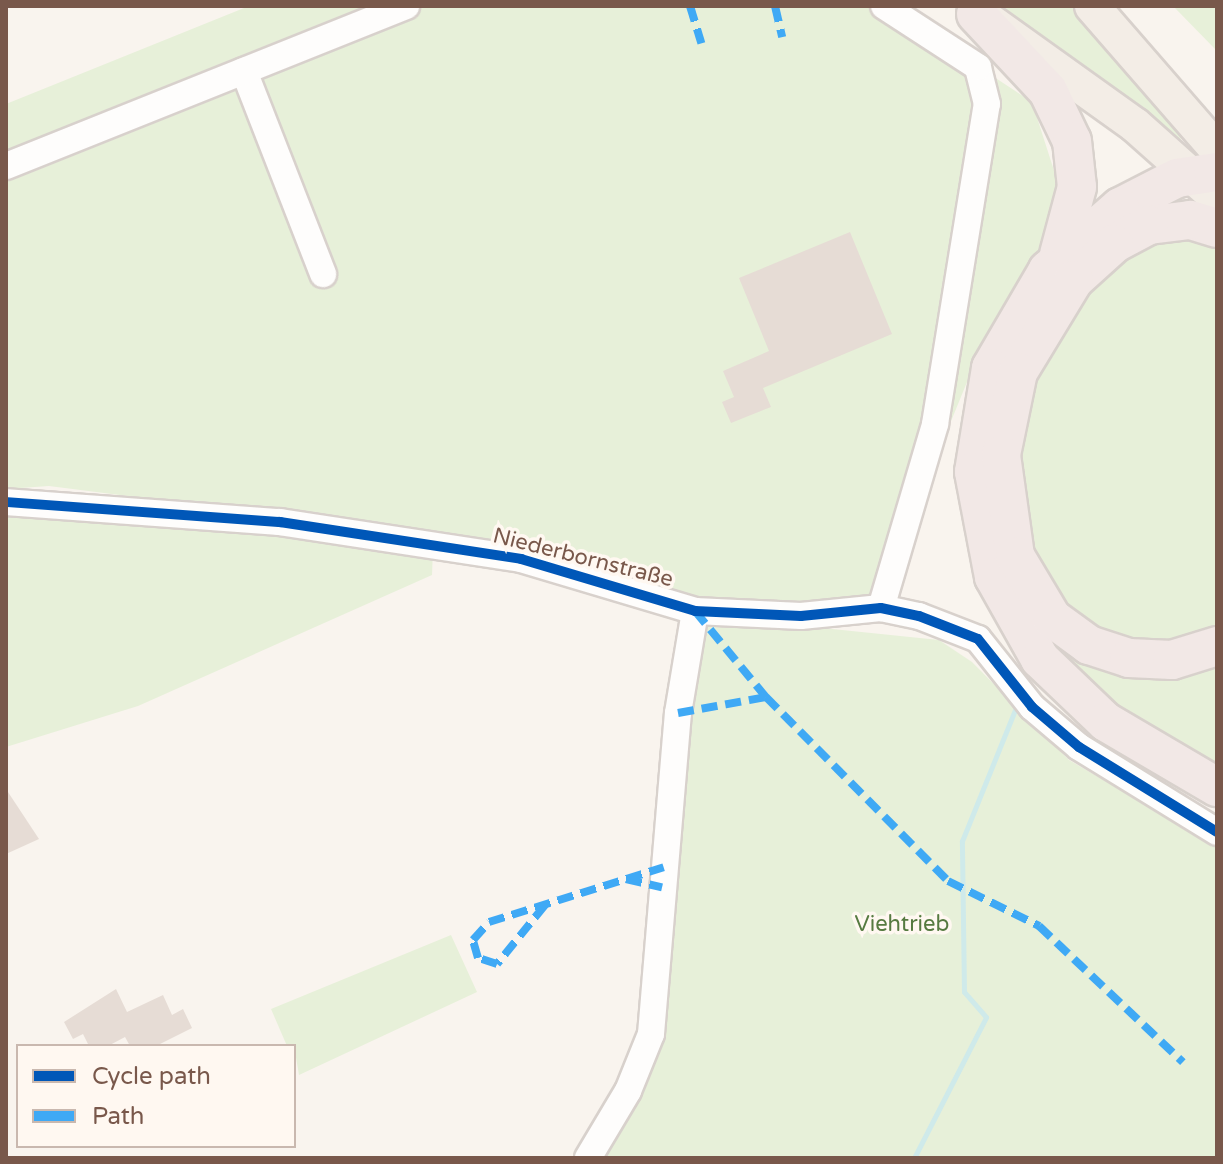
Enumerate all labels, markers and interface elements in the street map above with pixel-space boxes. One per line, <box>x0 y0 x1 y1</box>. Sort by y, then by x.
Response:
street label: Niederbornstraße <box>490 523 676 593</box>
park label: Viehtrieb <box>855 912 949 938</box>
legend <box>16 1044 296 1148</box>
text: Cycle path <box>92 1062 211 1091</box>
text: Path <box>92 1102 145 1131</box>

